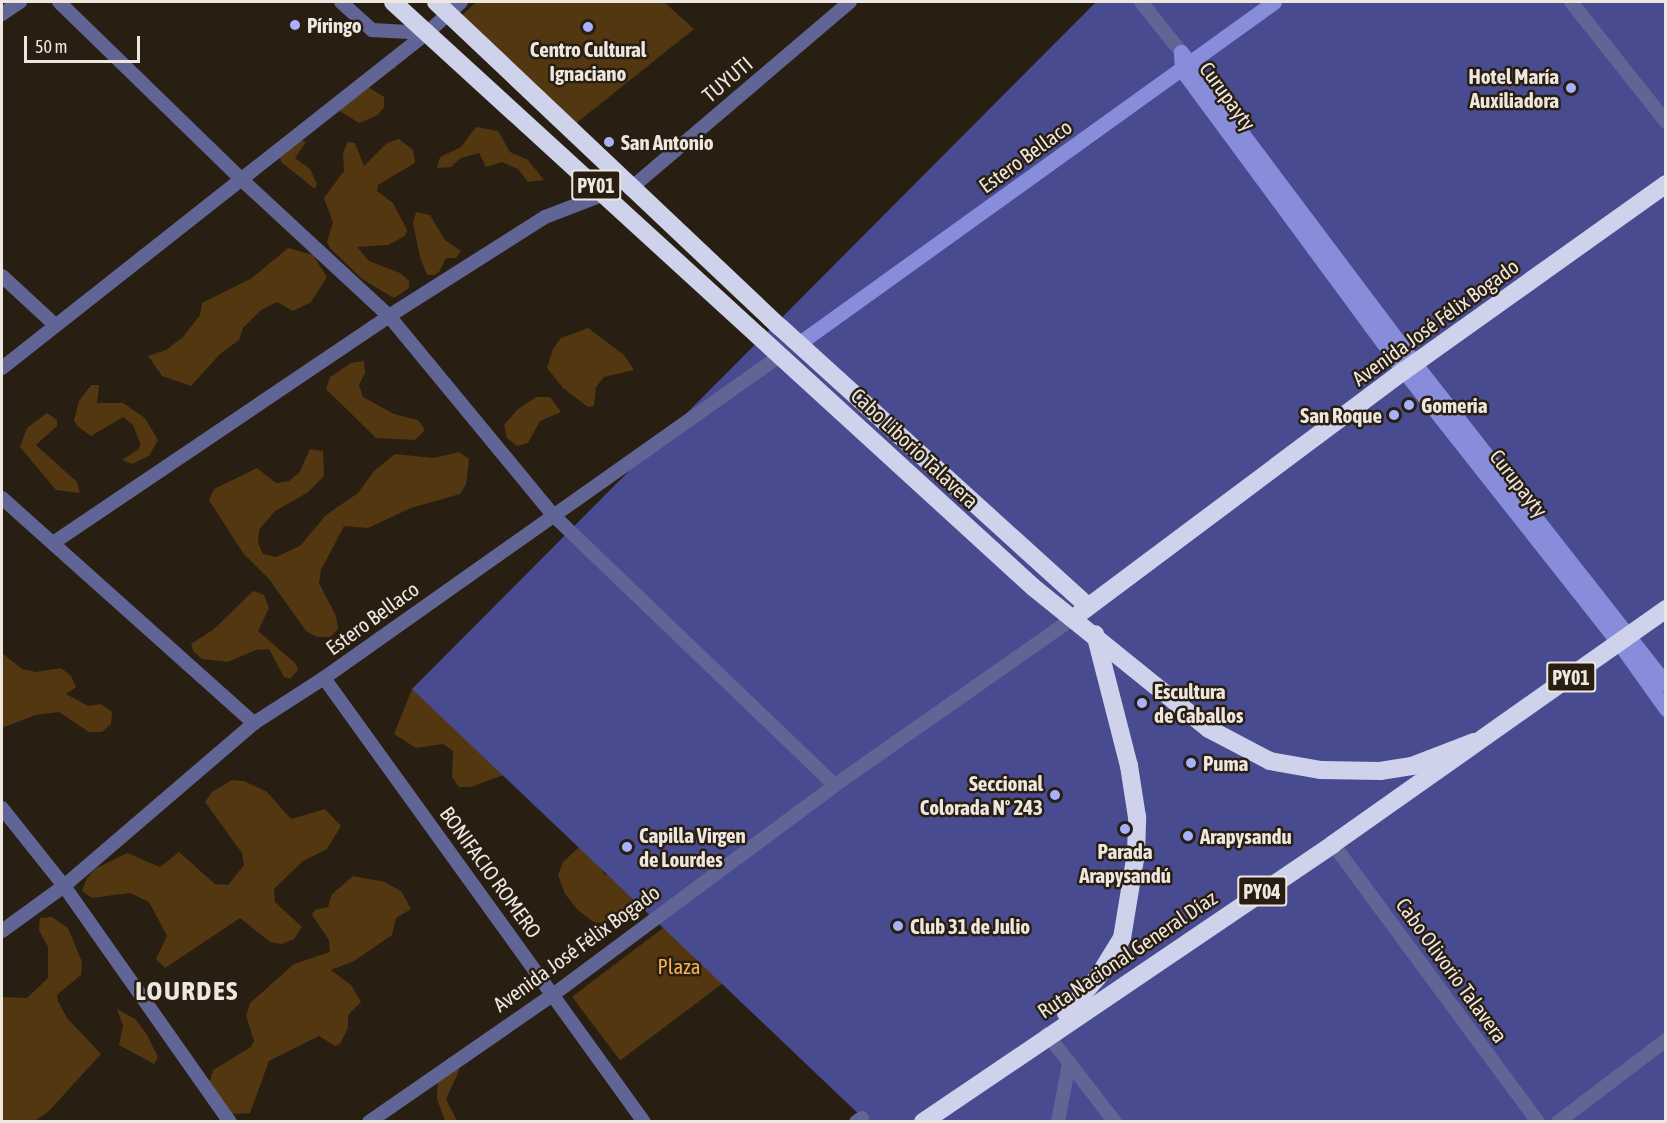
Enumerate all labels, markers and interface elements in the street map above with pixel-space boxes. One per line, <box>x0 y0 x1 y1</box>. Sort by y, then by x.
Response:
place label: Píringo <box>307 12 362 38</box>
marker: Píringo <box>288 18 302 32</box>
marker: Centro Cultural Ignaciano <box>581 20 595 34</box>
scale bar <box>27 24 142 62</box>
text: 50 m <box>35 36 67 57</box>
place label: Centro Cultural Ignaciano <box>530 36 646 86</box>
street label: TUYUTI <box>697 51 757 107</box>
street label: Curupayty <box>1195 57 1261 135</box>
place label: Hotel María Auxiliadora <box>1468 63 1559 113</box>
marker: Hotel María Auxiliadora <box>1564 81 1578 95</box>
street label: Estero Bellaco <box>974 114 1076 198</box>
place label: San Antonio <box>621 129 714 155</box>
marker: San Antonio <box>602 135 616 149</box>
road number: PY01 <box>570 168 622 202</box>
street label: Avenida José Félix Bogado <box>1347 253 1523 391</box>
street label: Cabo Liborio Talavera <box>846 383 984 513</box>
place label: Gomeria <box>1421 392 1487 418</box>
marker: Gomeria <box>1402 398 1416 412</box>
place label: San Roque <box>1300 402 1382 428</box>
marker: San Roque <box>1387 408 1401 422</box>
street label: Curupayty <box>1485 444 1553 522</box>
street label: Estero Bellaco <box>321 576 423 660</box>
road number: PY01 <box>1546 660 1596 694</box>
place label: Escultura de Caballos <box>1154 678 1244 728</box>
marker: Escultura de Caballos <box>1135 696 1149 710</box>
place label: Puma <box>1203 750 1248 776</box>
marker: Puma <box>1184 756 1198 770</box>
place label: Seccional Colorada Nº 243 <box>920 770 1043 820</box>
marker: Seccional Colorada Nº 243 <box>1048 788 1062 802</box>
street label: BONIFACIO ROMERO <box>435 801 547 943</box>
place label: Capilla Virgen de Lourdes <box>639 822 746 872</box>
marker: Parada Arapysandú <box>1118 822 1132 836</box>
place label: Arapysandu <box>1200 823 1292 849</box>
marker: Arapysandu <box>1181 829 1195 843</box>
place label: Parada Arapysandú <box>1079 838 1171 888</box>
marker: Capilla Virgen de Lourdes <box>620 840 634 854</box>
road number: PY04 <box>1236 874 1288 908</box>
street label: Avenida José Félix Bogado <box>488 879 664 1017</box>
street label: Ruta Nacional General Díaz <box>1033 885 1221 1023</box>
street label: Cabo Olivorio Talavera <box>1391 893 1513 1047</box>
place label: Club 31 de Julio <box>910 913 1030 939</box>
marker: Club 31 de Julio <box>891 919 905 933</box>
park label: Plaza <box>658 953 700 979</box>
district label: LOURDES <box>135 975 239 1007</box>

